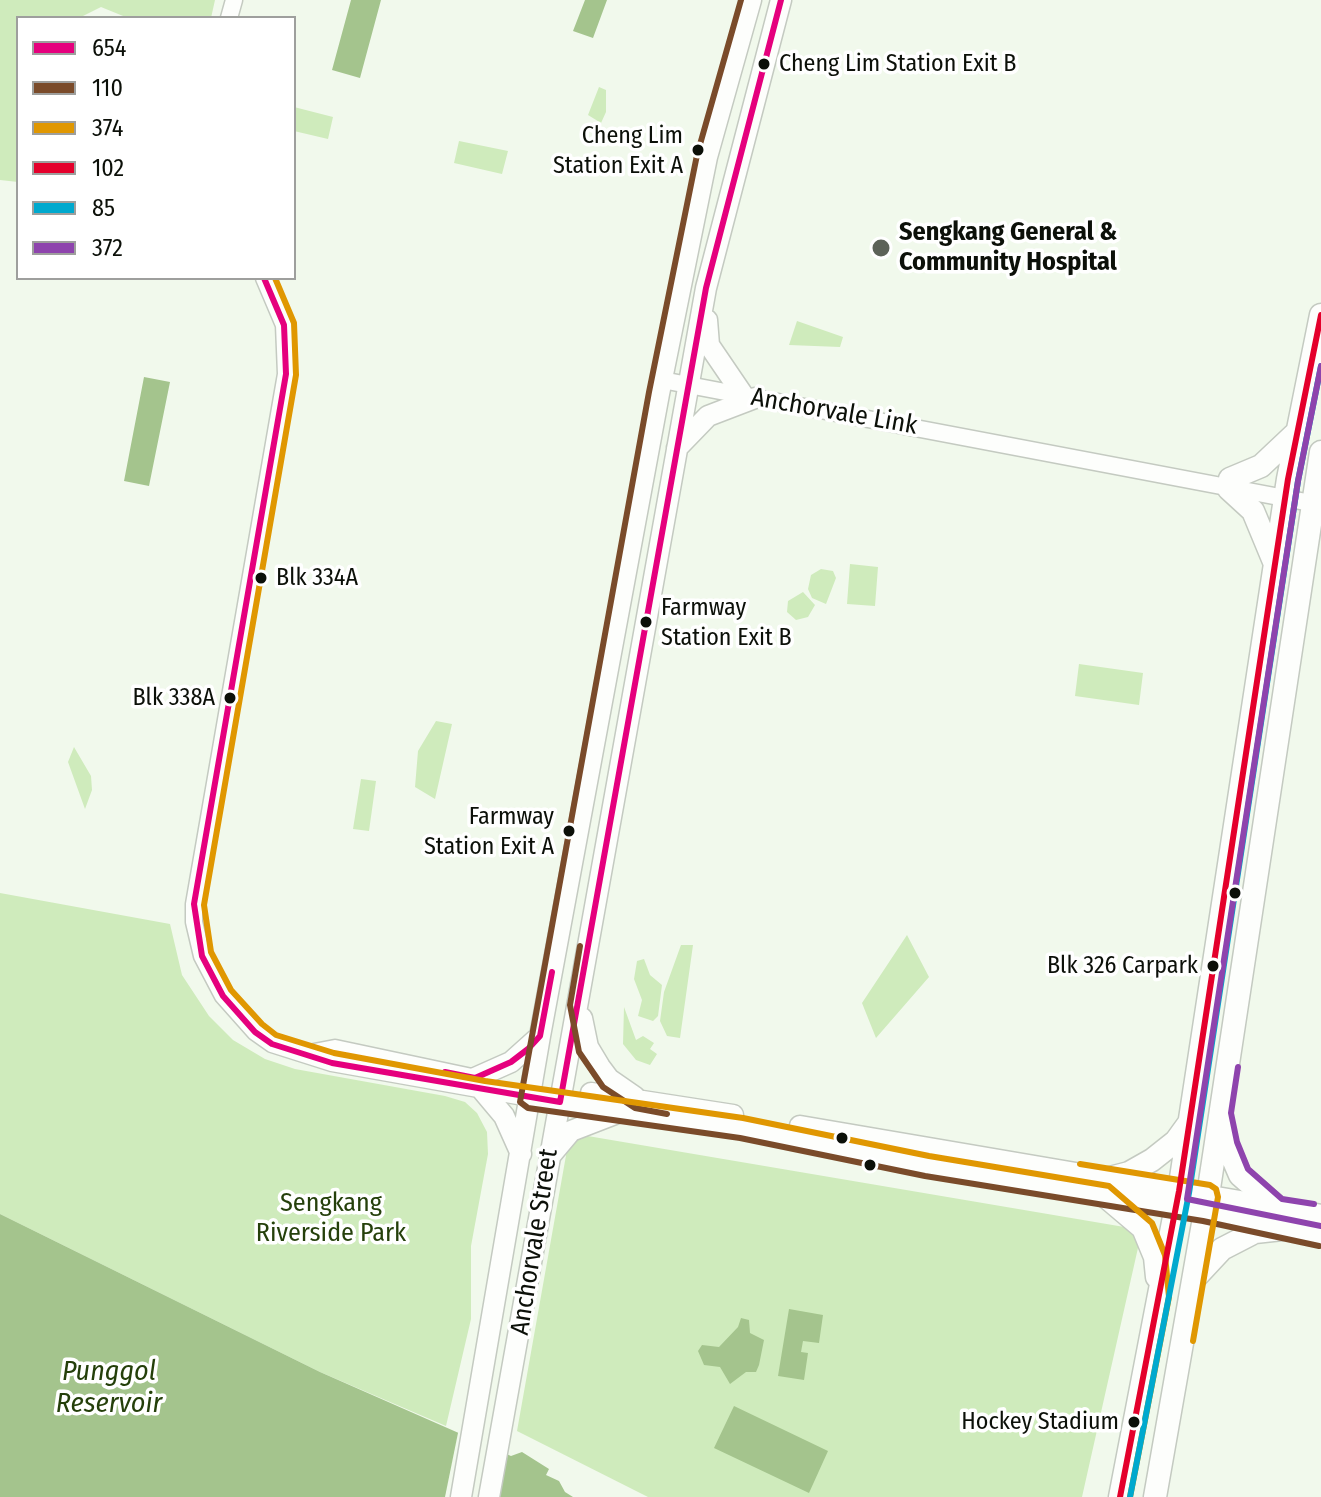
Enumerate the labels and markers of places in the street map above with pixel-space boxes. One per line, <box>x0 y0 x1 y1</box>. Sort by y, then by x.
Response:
place label: Cheng Lim Station Exit B <box>779 50 1016 78</box>
marker: Cheng Lim Station Exit B <box>756 56 772 72</box>
place label: Cheng Lim Station Exit A <box>553 122 683 178</box>
marker: Cheng Lim Station Exit A <box>690 142 706 158</box>
place label: Sengkang General & Community Hospital <box>899 217 1117 278</box>
marker: Sengkang General & Community Hospital <box>870 237 892 259</box>
place label: Blk 334A <box>276 564 358 592</box>
marker: Blk 334A <box>253 570 269 586</box>
place label: Farmway Station Exit B <box>661 594 792 650</box>
marker: Farmway Station Exit B <box>638 614 654 630</box>
place label: Blk 338A <box>132 684 215 712</box>
marker: Blk 338A <box>222 690 238 706</box>
place label: Farmway Station Exit A <box>424 803 554 859</box>
marker: Farmway Station Exit A <box>561 823 577 839</box>
unlabelled marker <box>1227 885 1243 901</box>
place label: Blk 326 Carpark <box>1047 952 1198 980</box>
marker: Blk 326 Carpark <box>1205 958 1221 974</box>
unlabelled marker <box>834 1130 850 1146</box>
unlabelled marker <box>862 1157 878 1173</box>
place label: Hockey Stadium <box>961 1408 1119 1436</box>
marker: Hockey Stadium <box>1126 1414 1142 1430</box>

